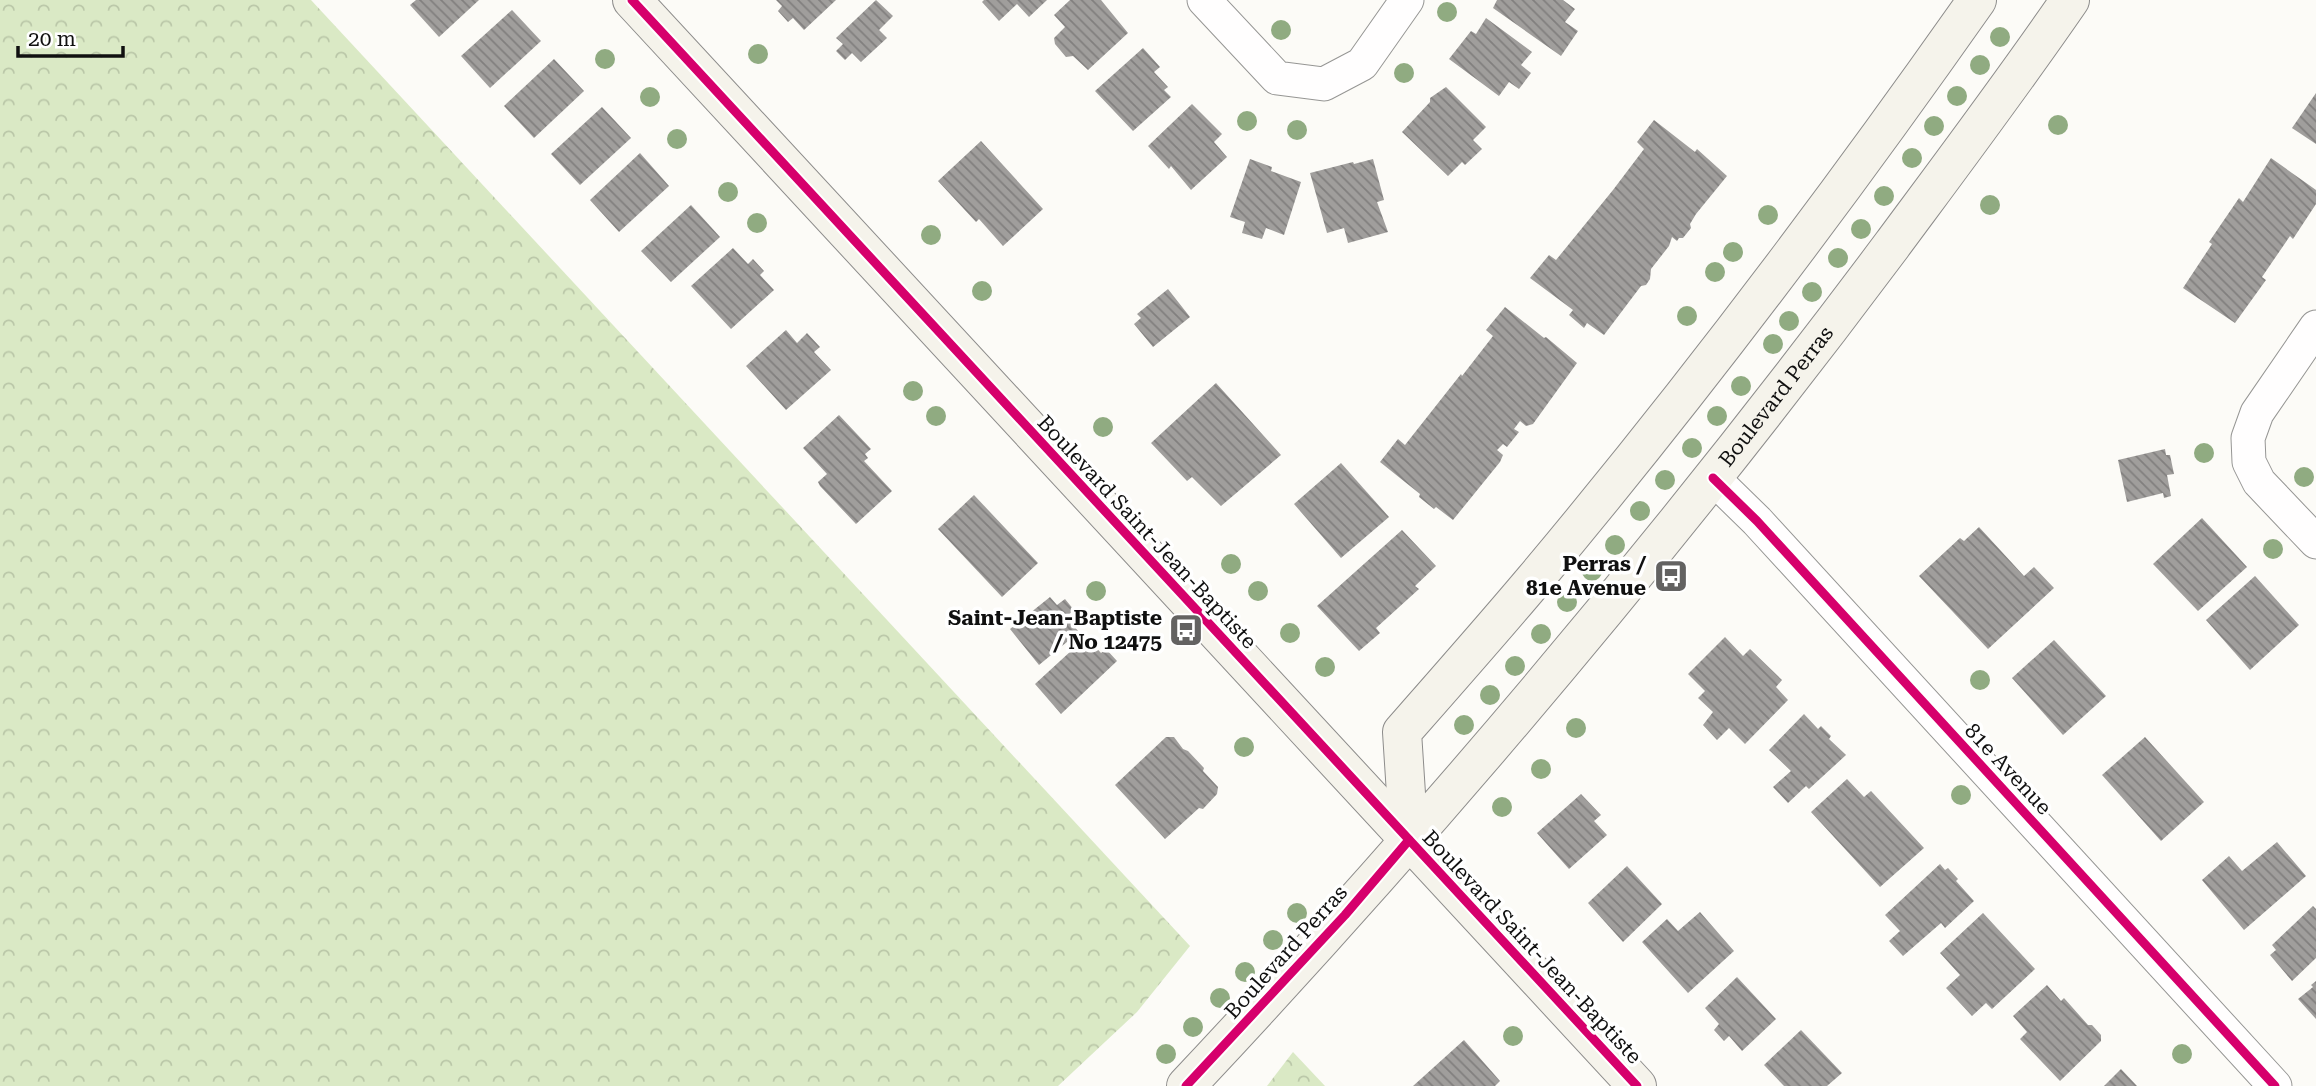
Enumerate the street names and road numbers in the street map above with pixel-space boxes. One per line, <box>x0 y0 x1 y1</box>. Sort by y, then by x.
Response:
street label: Boulevard Perras <box>1714 321 1838 471</box>
street label: Boulevard Saint-Jean-Baptiste <box>1033 410 1261 654</box>
street label: 81e Avenue <box>1960 719 2056 819</box>
street label: Boulevard Saint-Jean-Baptiste <box>1418 825 1646 1069</box>
street label: Boulevard Perras <box>1220 880 1352 1024</box>

